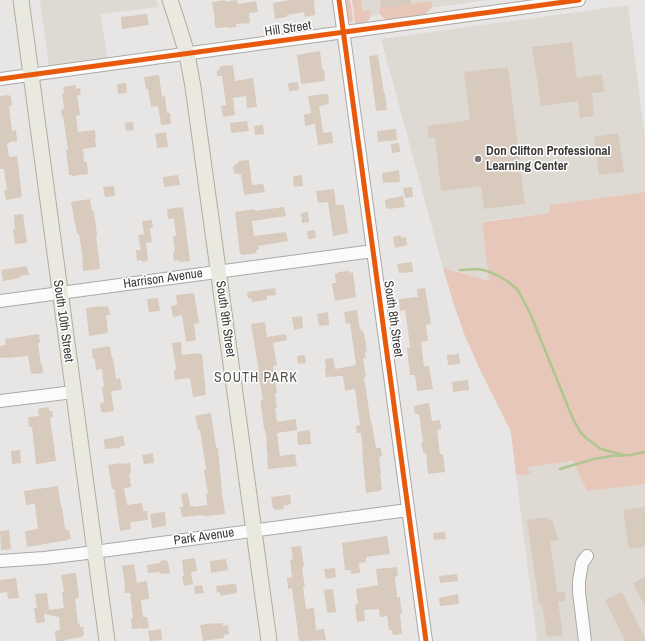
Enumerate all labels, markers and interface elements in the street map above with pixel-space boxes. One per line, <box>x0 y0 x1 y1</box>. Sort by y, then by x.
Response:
street label: Hill Street <box>264 18 312 40</box>
place label: Don Clifton Professional Learning Center <box>486 144 610 175</box>
marker: Don Clifton Professional Learning Center <box>473 154 483 164</box>
street label: Harrison Avenue <box>122 266 204 292</box>
street label: South 10th Street <box>50 279 76 363</box>
street label: South 9th Street <box>212 280 238 358</box>
street label: South 8th Street <box>380 280 406 358</box>
district label: SOUTH PARK <box>214 370 298 386</box>
street label: Park Avenue <box>173 525 235 549</box>

